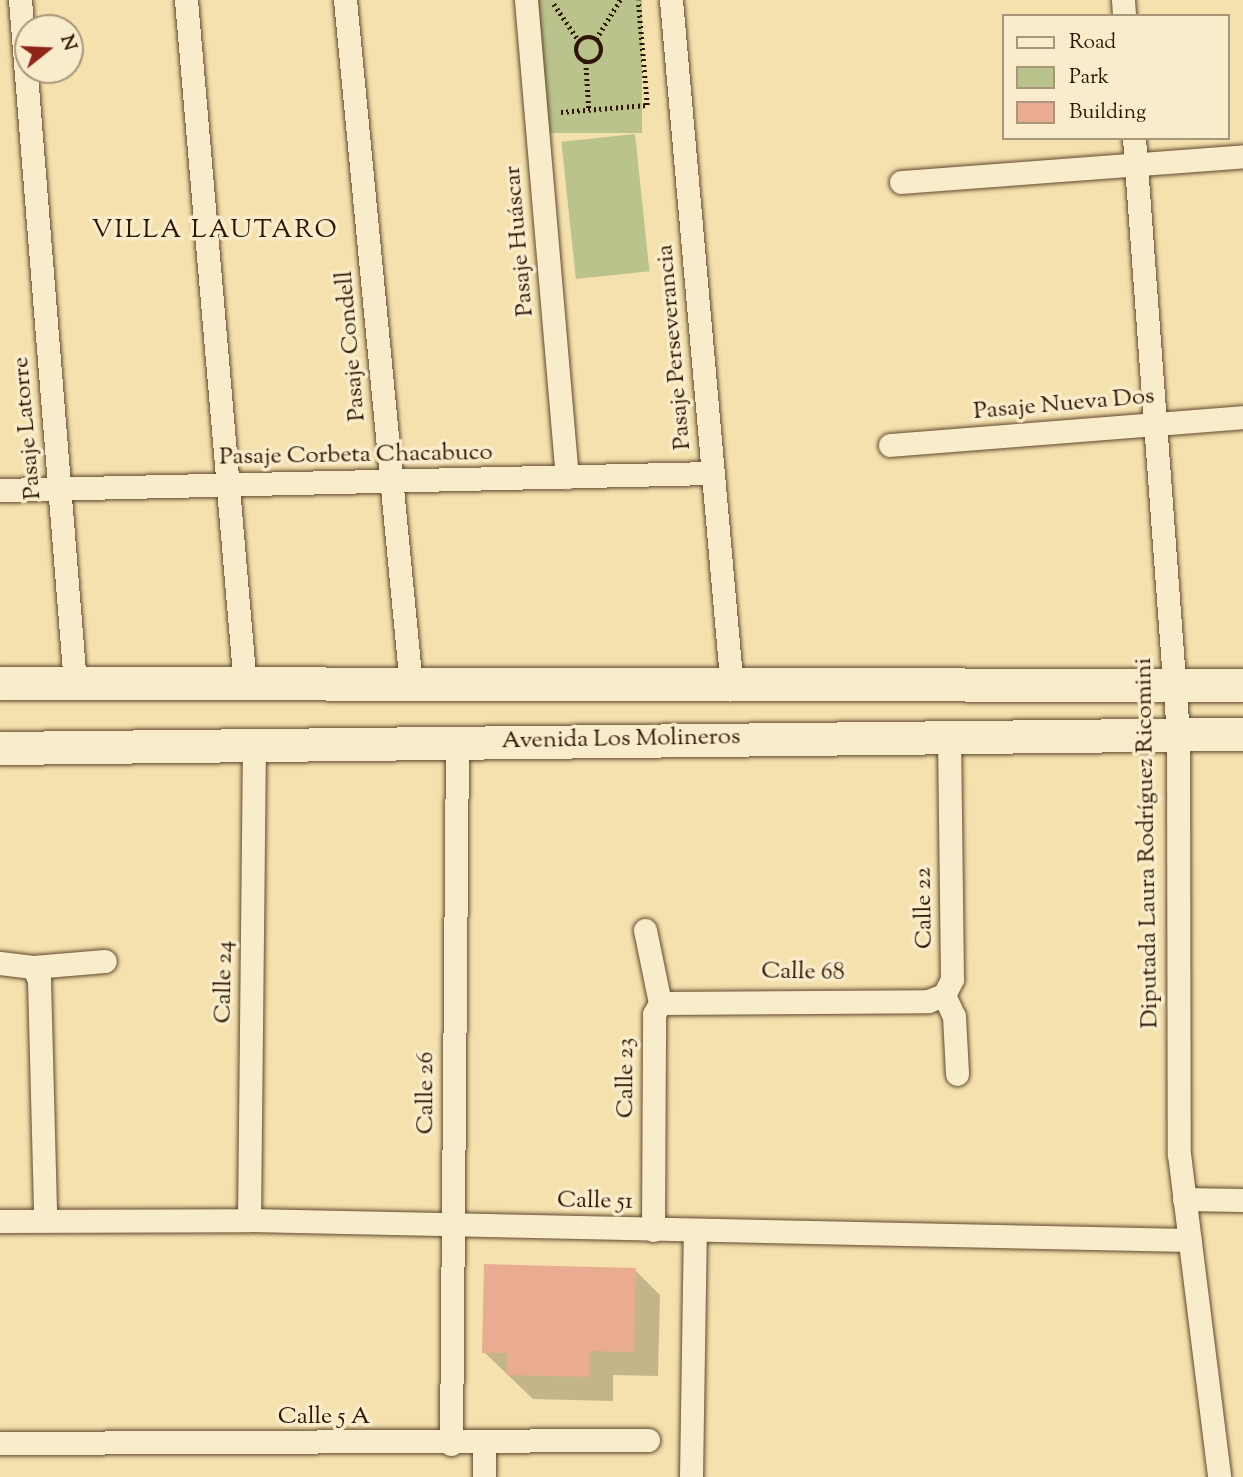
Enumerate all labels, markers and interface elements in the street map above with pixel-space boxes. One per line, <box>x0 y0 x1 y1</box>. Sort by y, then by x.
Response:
north arrow <box>14 14 84 84</box>
legend <box>1002 14 1229 140</box>
text: Road <box>1069 28 1116 58</box>
text: N <box>52 32 83 54</box>
text: Park <box>1069 63 1109 93</box>
text: Building <box>1069 98 1146 128</box>
street label: Pasaje Huáscar <box>499 164 541 318</box>
district label: VILLA LAUTARO <box>93 215 337 247</box>
street label: Pasaje Perseverancia <box>652 243 698 451</box>
street label: Pasaje Condell <box>331 270 373 422</box>
street label: Pasaje Latorre <box>7 355 49 501</box>
street label: Pasaje Nueva Dos <box>972 383 1156 427</box>
street label: Pasaje Corbeta Chacabuco <box>219 439 493 473</box>
street label: Diputada Laura Rodríguez Ricomini <box>1130 657 1166 1029</box>
street label: Avenida Los Molineros <box>501 724 741 756</box>
street label: Calle 22 <box>910 867 940 949</box>
street label: Calle 24 <box>210 940 240 1024</box>
street label: Calle 68 <box>761 958 845 988</box>
street label: Calle 23 <box>613 1038 641 1118</box>
street label: Calle 26 <box>413 1052 441 1134</box>
street label: Calle 51 <box>557 1187 633 1217</box>
street label: Calle 5 A <box>278 1404 370 1432</box>

